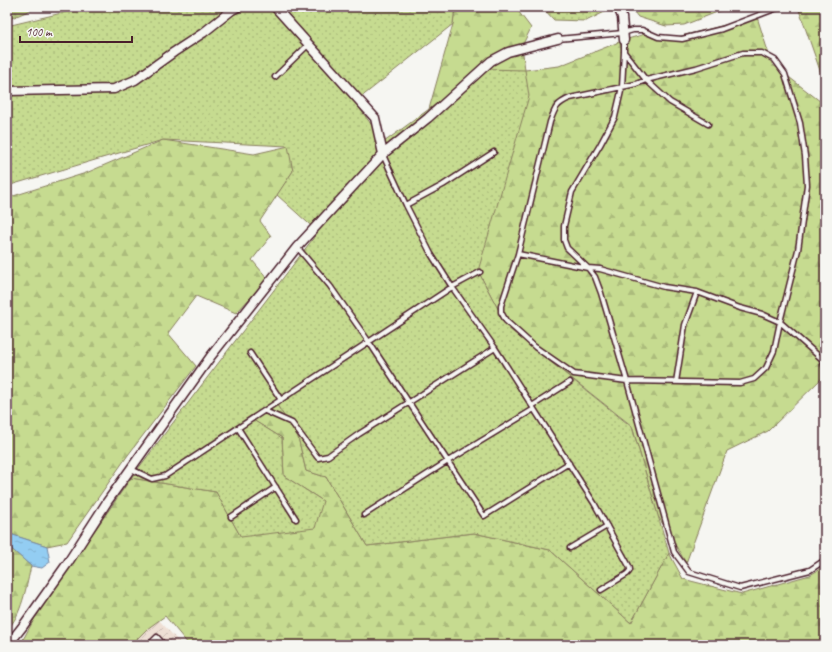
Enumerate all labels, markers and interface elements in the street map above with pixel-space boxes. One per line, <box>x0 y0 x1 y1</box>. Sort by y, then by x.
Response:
scale bar <box>20 18 132 44</box>
text: 100 m <box>26 24 53 40</box>

